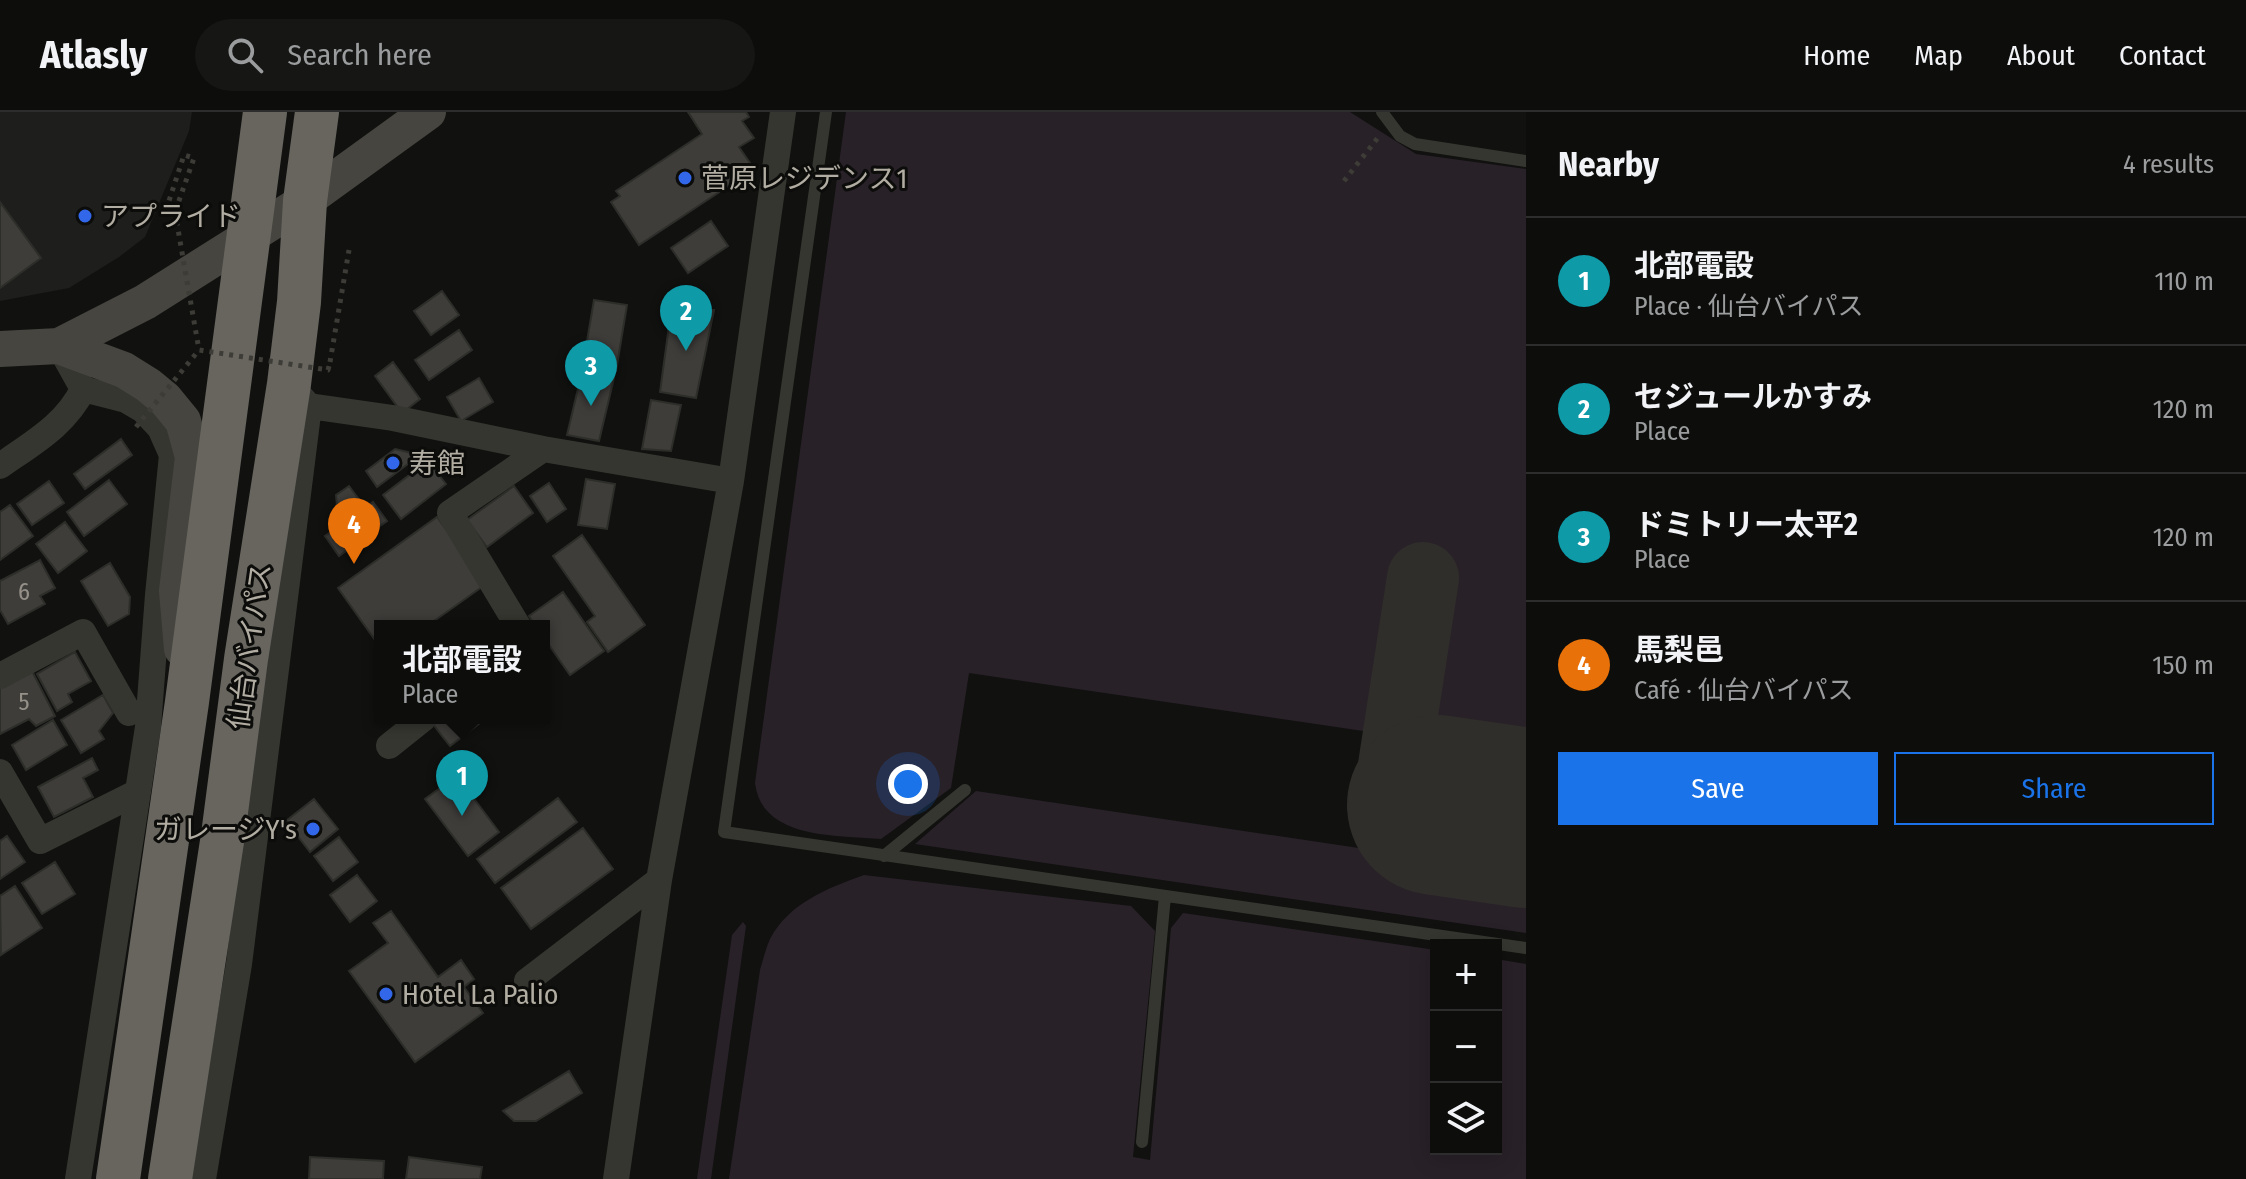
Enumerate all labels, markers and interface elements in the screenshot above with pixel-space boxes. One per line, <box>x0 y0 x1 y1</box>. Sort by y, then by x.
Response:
search box <box>195 19 755 91</box>
text: Atlasly <box>40 32 147 78</box>
icon: search <box>223 33 267 77</box>
text: Search here <box>287 37 432 73</box>
text: Home <box>1803 39 1870 72</box>
text: Map <box>1914 39 1963 72</box>
text: About <box>2007 39 2075 72</box>
text: Contact <box>2119 39 2206 72</box>
text: Nearby <box>1558 144 1659 185</box>
text: 4 results <box>2123 149 2214 180</box>
place label: 菅原レジデンス1 <box>701 162 907 195</box>
marker: 菅原レジデンス1 <box>676 169 694 187</box>
place label: アプライド <box>101 200 241 233</box>
marker: アプライド <box>76 207 94 225</box>
text: 北部電設 <box>1634 248 1754 284</box>
text: 1 <box>1579 266 1590 297</box>
text: 110 m <box>2154 266 2214 297</box>
pin: 2 <box>660 285 712 351</box>
text: Place · 仙台バイパス <box>1634 291 1864 322</box>
pin: 3 <box>565 340 617 406</box>
text: セジュールかすみ <box>1634 379 1872 415</box>
text: 2 <box>1578 394 1590 425</box>
text: 120 m <box>2153 394 2214 425</box>
text: Place <box>1634 416 1690 447</box>
place label: 寿館 <box>409 447 465 480</box>
marker: 寿館 <box>384 454 402 472</box>
pin: 4 <box>328 498 380 564</box>
text: ドミトリー太平2 <box>1634 507 1858 543</box>
text: 3 <box>1578 522 1590 553</box>
text: 120 m <box>2153 522 2214 553</box>
text: Place <box>1634 544 1690 575</box>
street label: 仙台バイパス <box>222 561 277 731</box>
house number: 6 <box>18 578 30 606</box>
popup <box>374 620 550 724</box>
text: 馬梨邑 <box>1634 632 1724 668</box>
text: 北部電設 <box>402 642 522 678</box>
text: 4 <box>1577 650 1591 681</box>
text: 150 m <box>2152 650 2214 681</box>
text: Café · 仙台バイパス <box>1634 675 1853 706</box>
text: Place <box>402 679 458 710</box>
house number: 5 <box>18 688 30 716</box>
pin: 1 <box>436 750 488 816</box>
button: Save <box>1558 752 1878 825</box>
button: Share <box>1894 752 2214 825</box>
your location <box>888 764 928 804</box>
place label: ガレージY's <box>154 813 297 846</box>
marker: ガレージY's <box>304 820 322 838</box>
map controls <box>1430 939 1502 1155</box>
button: + <box>1430 939 1502 1011</box>
place label: Hotel La Palio <box>402 978 559 1011</box>
marker: Hotel La Palio <box>377 985 395 1003</box>
button: − <box>1430 1011 1502 1083</box>
button: layers <box>1430 1083 1502 1155</box>

